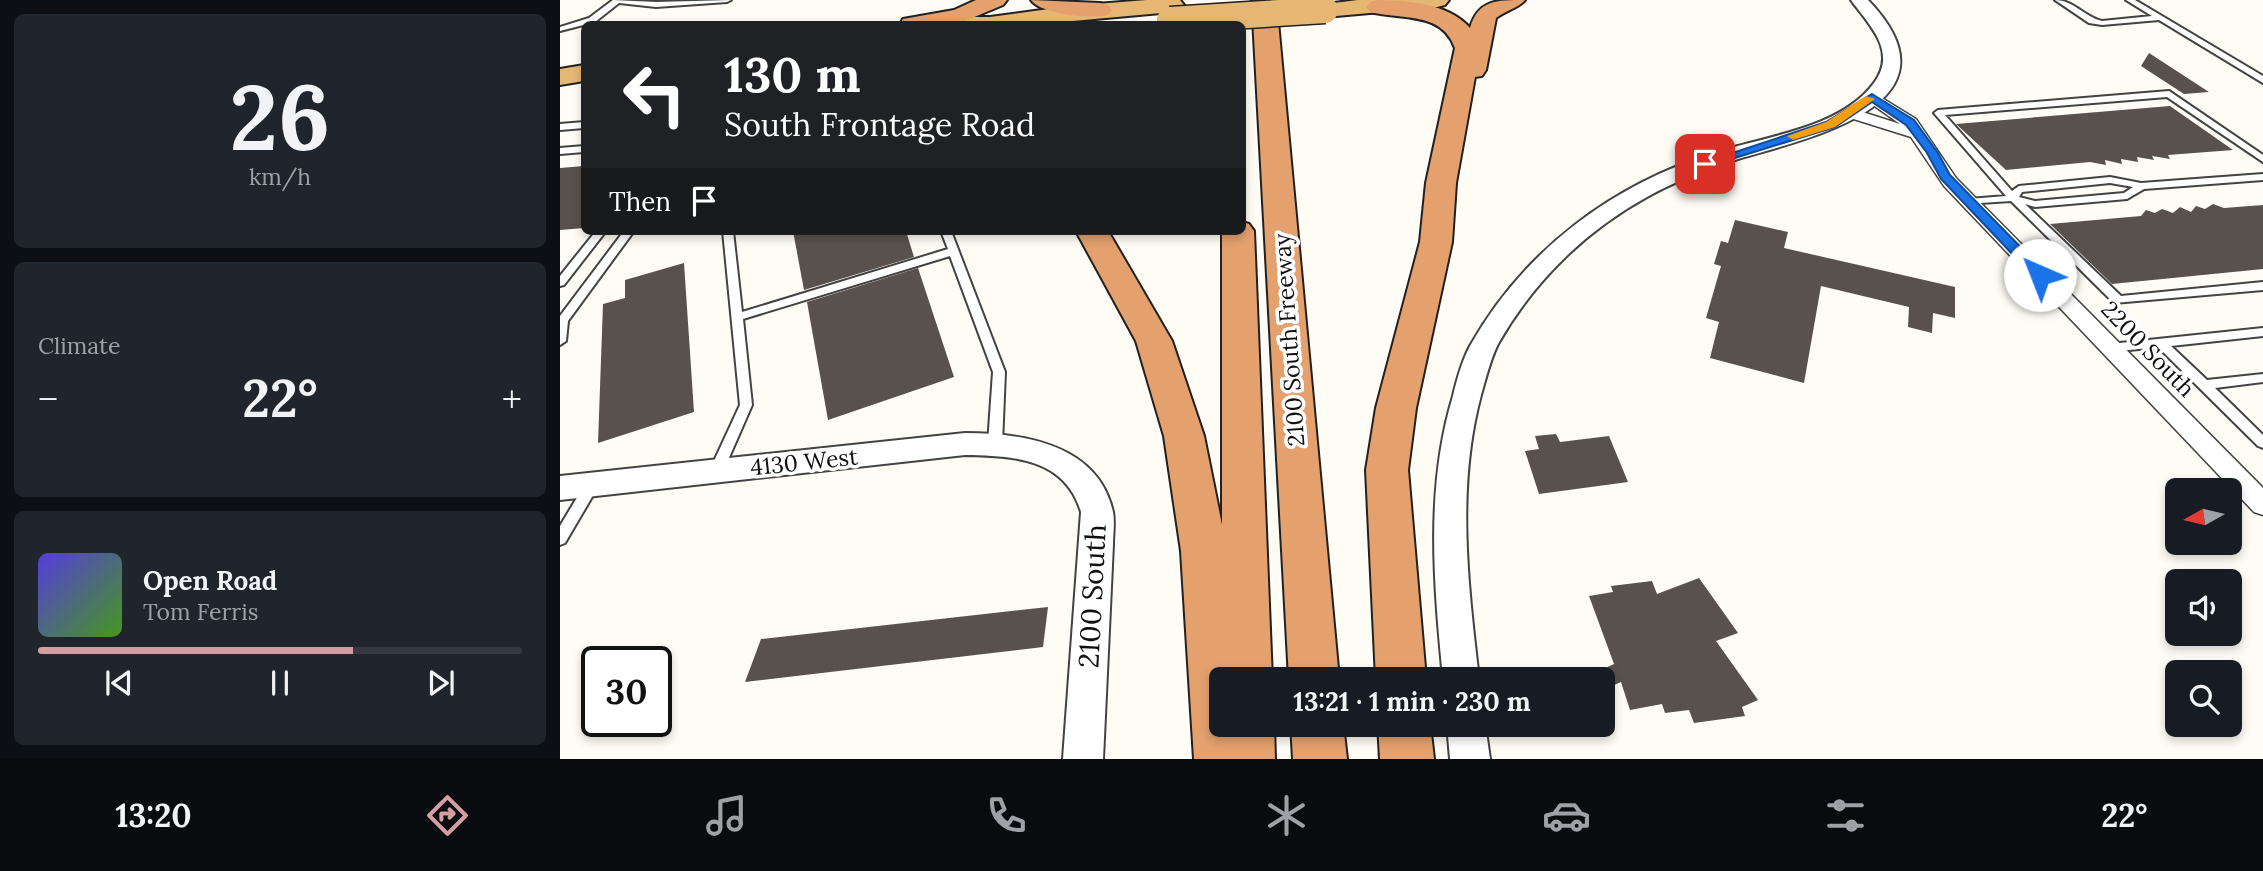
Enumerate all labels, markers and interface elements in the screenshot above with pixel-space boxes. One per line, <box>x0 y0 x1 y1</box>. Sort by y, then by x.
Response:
text: 130 m <box>724 43 860 105</box>
icon: left <box>609 49 700 140</box>
text: 26 <box>230 58 330 175</box>
text: South Frontage Road <box>724 104 1035 145</box>
pin <box>1675 134 1735 194</box>
icon: arrive <box>1686 145 1724 183</box>
text: km/h <box>249 162 311 191</box>
icon: arrive <box>685 182 723 220</box>
text: Then <box>609 185 671 218</box>
street label: 2100 South Freeway <box>1267 232 1310 447</box>
position arrow <box>2003 238 2077 312</box>
street label: 2200 South <box>2095 295 2201 403</box>
text: Climate <box>38 331 120 360</box>
text: 22° <box>242 365 318 431</box>
text: − <box>38 375 58 423</box>
text: + <box>502 375 522 423</box>
street label: 4130 West <box>749 441 859 482</box>
north arrow <box>2165 478 2242 555</box>
map controls <box>2165 478 2242 737</box>
street label: 2100 South <box>1070 523 1114 669</box>
text: Open Road <box>143 564 277 597</box>
button: sound <box>2165 569 2242 646</box>
text: Tom Ferris <box>143 597 258 626</box>
speed limit sign: 30 <box>581 646 672 737</box>
button: search <box>2165 660 2242 737</box>
icon: previous <box>100 664 138 702</box>
icon: pause <box>261 664 299 702</box>
icon: next <box>422 664 460 702</box>
text: 13:21 · 1 min · 230 m <box>1293 685 1531 718</box>
icon: directions <box>423 791 472 840</box>
icon: music <box>702 791 751 840</box>
icon: phone <box>982 791 1031 840</box>
icon: climate <box>1262 791 1311 840</box>
icon: car <box>1542 791 1591 840</box>
icon: filters <box>1821 791 1870 840</box>
text: 13:20 <box>115 795 192 836</box>
text: 22° <box>2101 795 2148 836</box>

